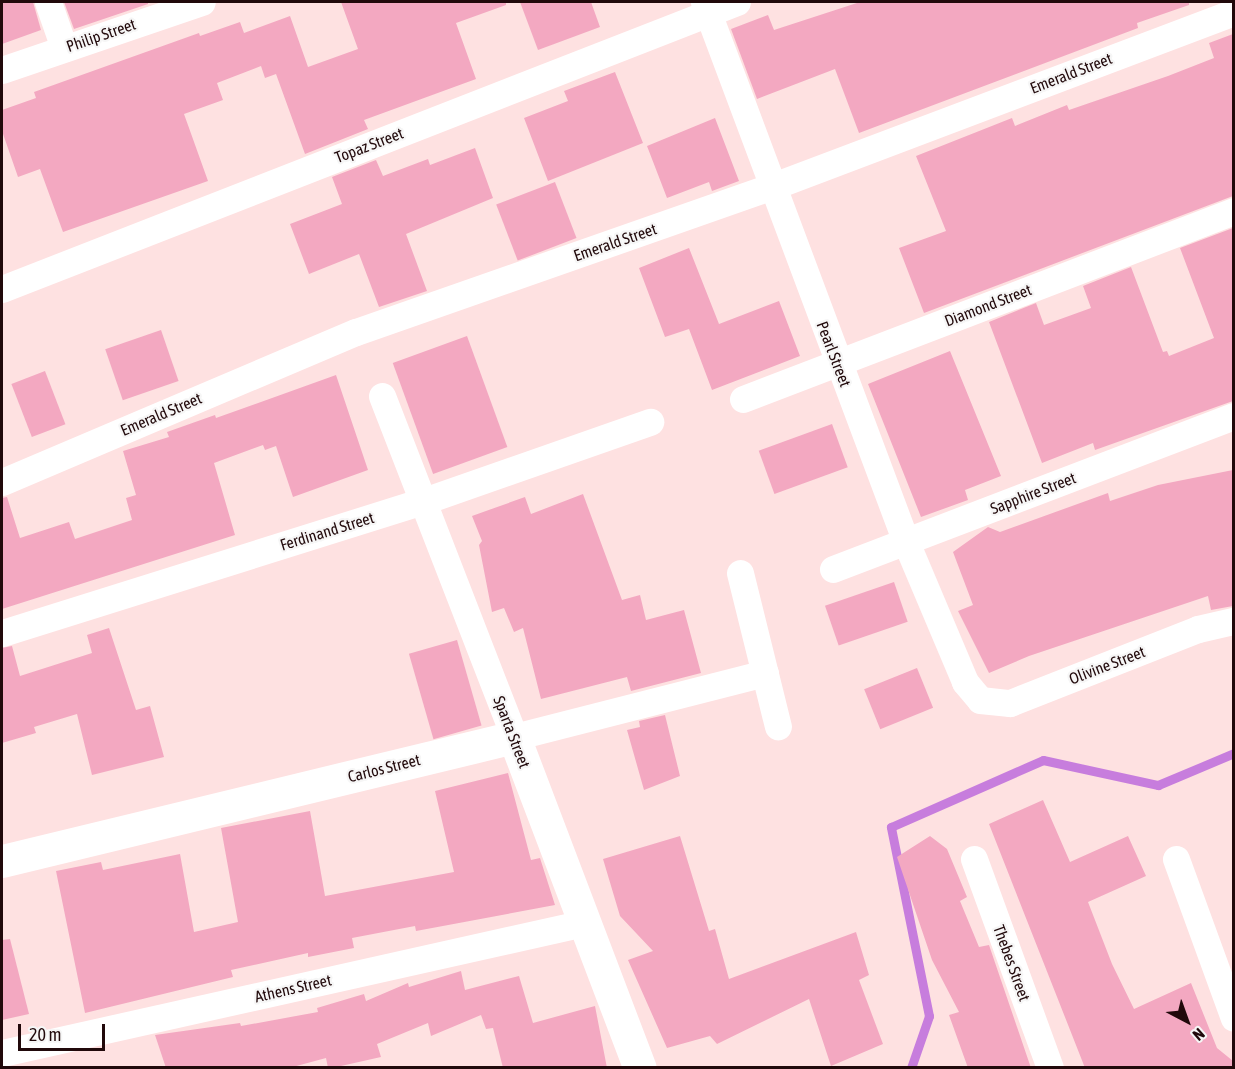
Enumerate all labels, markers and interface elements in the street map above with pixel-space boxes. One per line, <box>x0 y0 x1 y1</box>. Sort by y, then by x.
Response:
street label: Philip Street <box>64 14 138 56</box>
street label: Emerald Street <box>1027 49 1115 97</box>
street label: Topaz Street <box>332 123 406 167</box>
street label: Emerald Street <box>571 219 659 265</box>
street label: Diamond Street <box>942 280 1034 330</box>
street label: Pearl Street <box>813 319 855 389</box>
street label: Emerald Street <box>117 388 205 440</box>
street label: Sapphire Street <box>988 468 1078 518</box>
street label: Ferdinand Street <box>278 508 376 554</box>
street label: Olivine Street <box>1066 642 1148 688</box>
street label: Sparta Street <box>489 693 535 771</box>
street label: Carlos Street <box>346 750 422 786</box>
street label: Thebes Street <box>989 922 1035 1004</box>
street label: Athens Street <box>253 970 333 1006</box>
north arrow <box>1157 991 1217 1051</box>
scale bar <box>21 1012 108 1050</box>
text: 20 m <box>29 1024 61 1045</box>
text: N <box>1189 1025 1208 1044</box>

